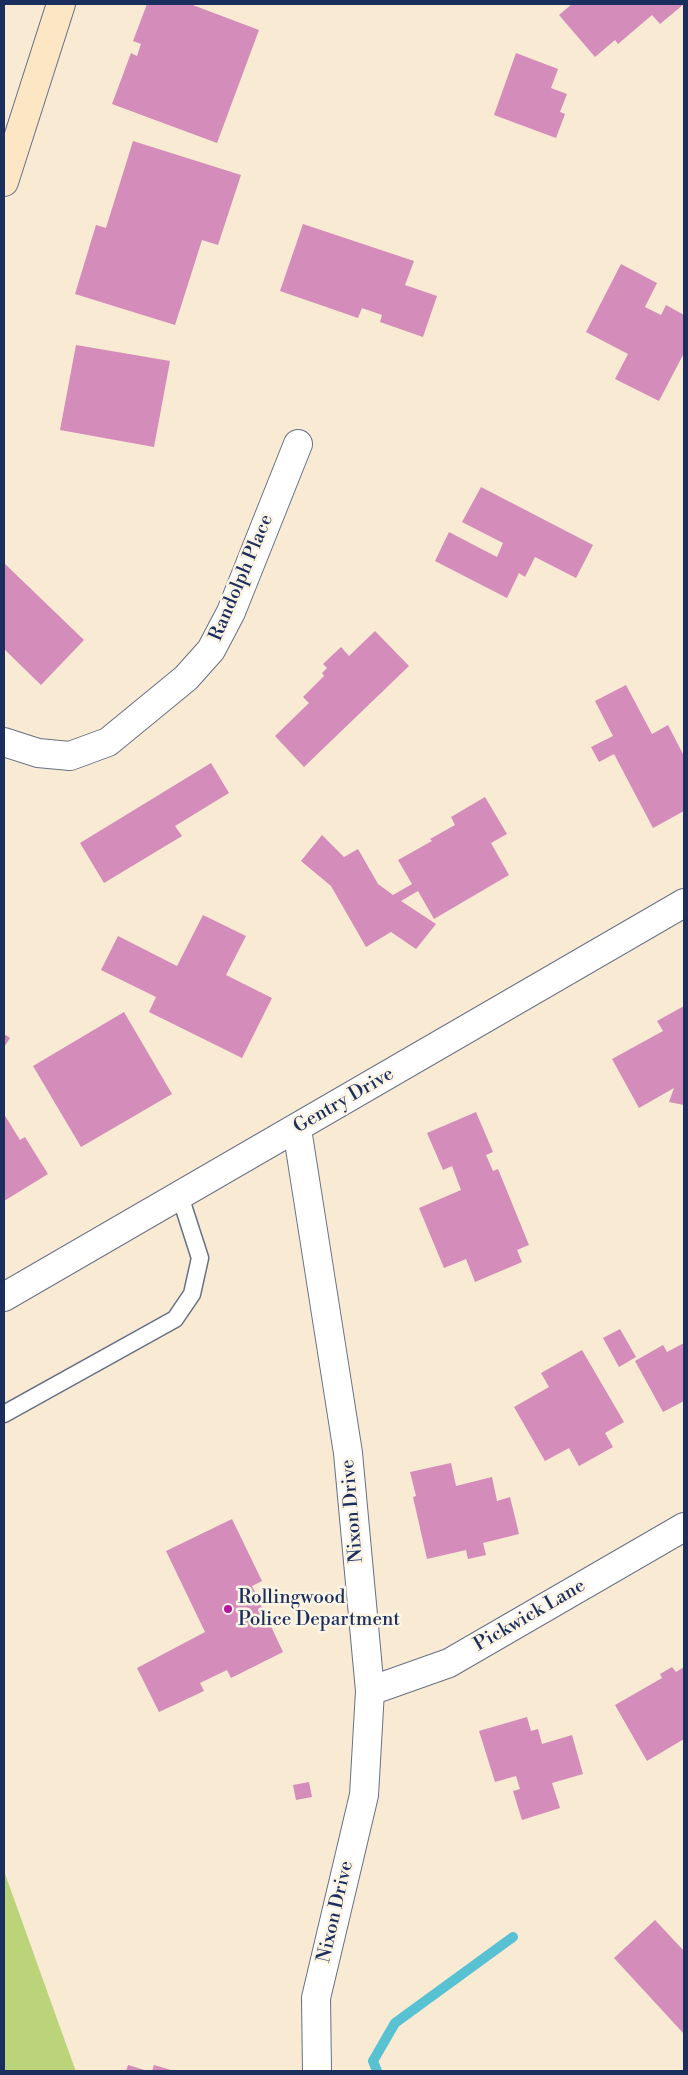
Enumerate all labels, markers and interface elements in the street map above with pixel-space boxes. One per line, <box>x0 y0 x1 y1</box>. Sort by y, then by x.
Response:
street label: Randolph Place <box>205 511 279 645</box>
street label: Gentry Drive <box>290 1063 398 1139</box>
street label: Nixon Drive <box>337 1458 369 1564</box>
street label: Pickwick Lane <box>470 1575 590 1657</box>
place label: Rollingwood Police Department <box>238 1587 400 1631</box>
marker: Rollingwood Police Department <box>222 1603 234 1615</box>
street label: Nixon Drive <box>313 1859 359 1965</box>

